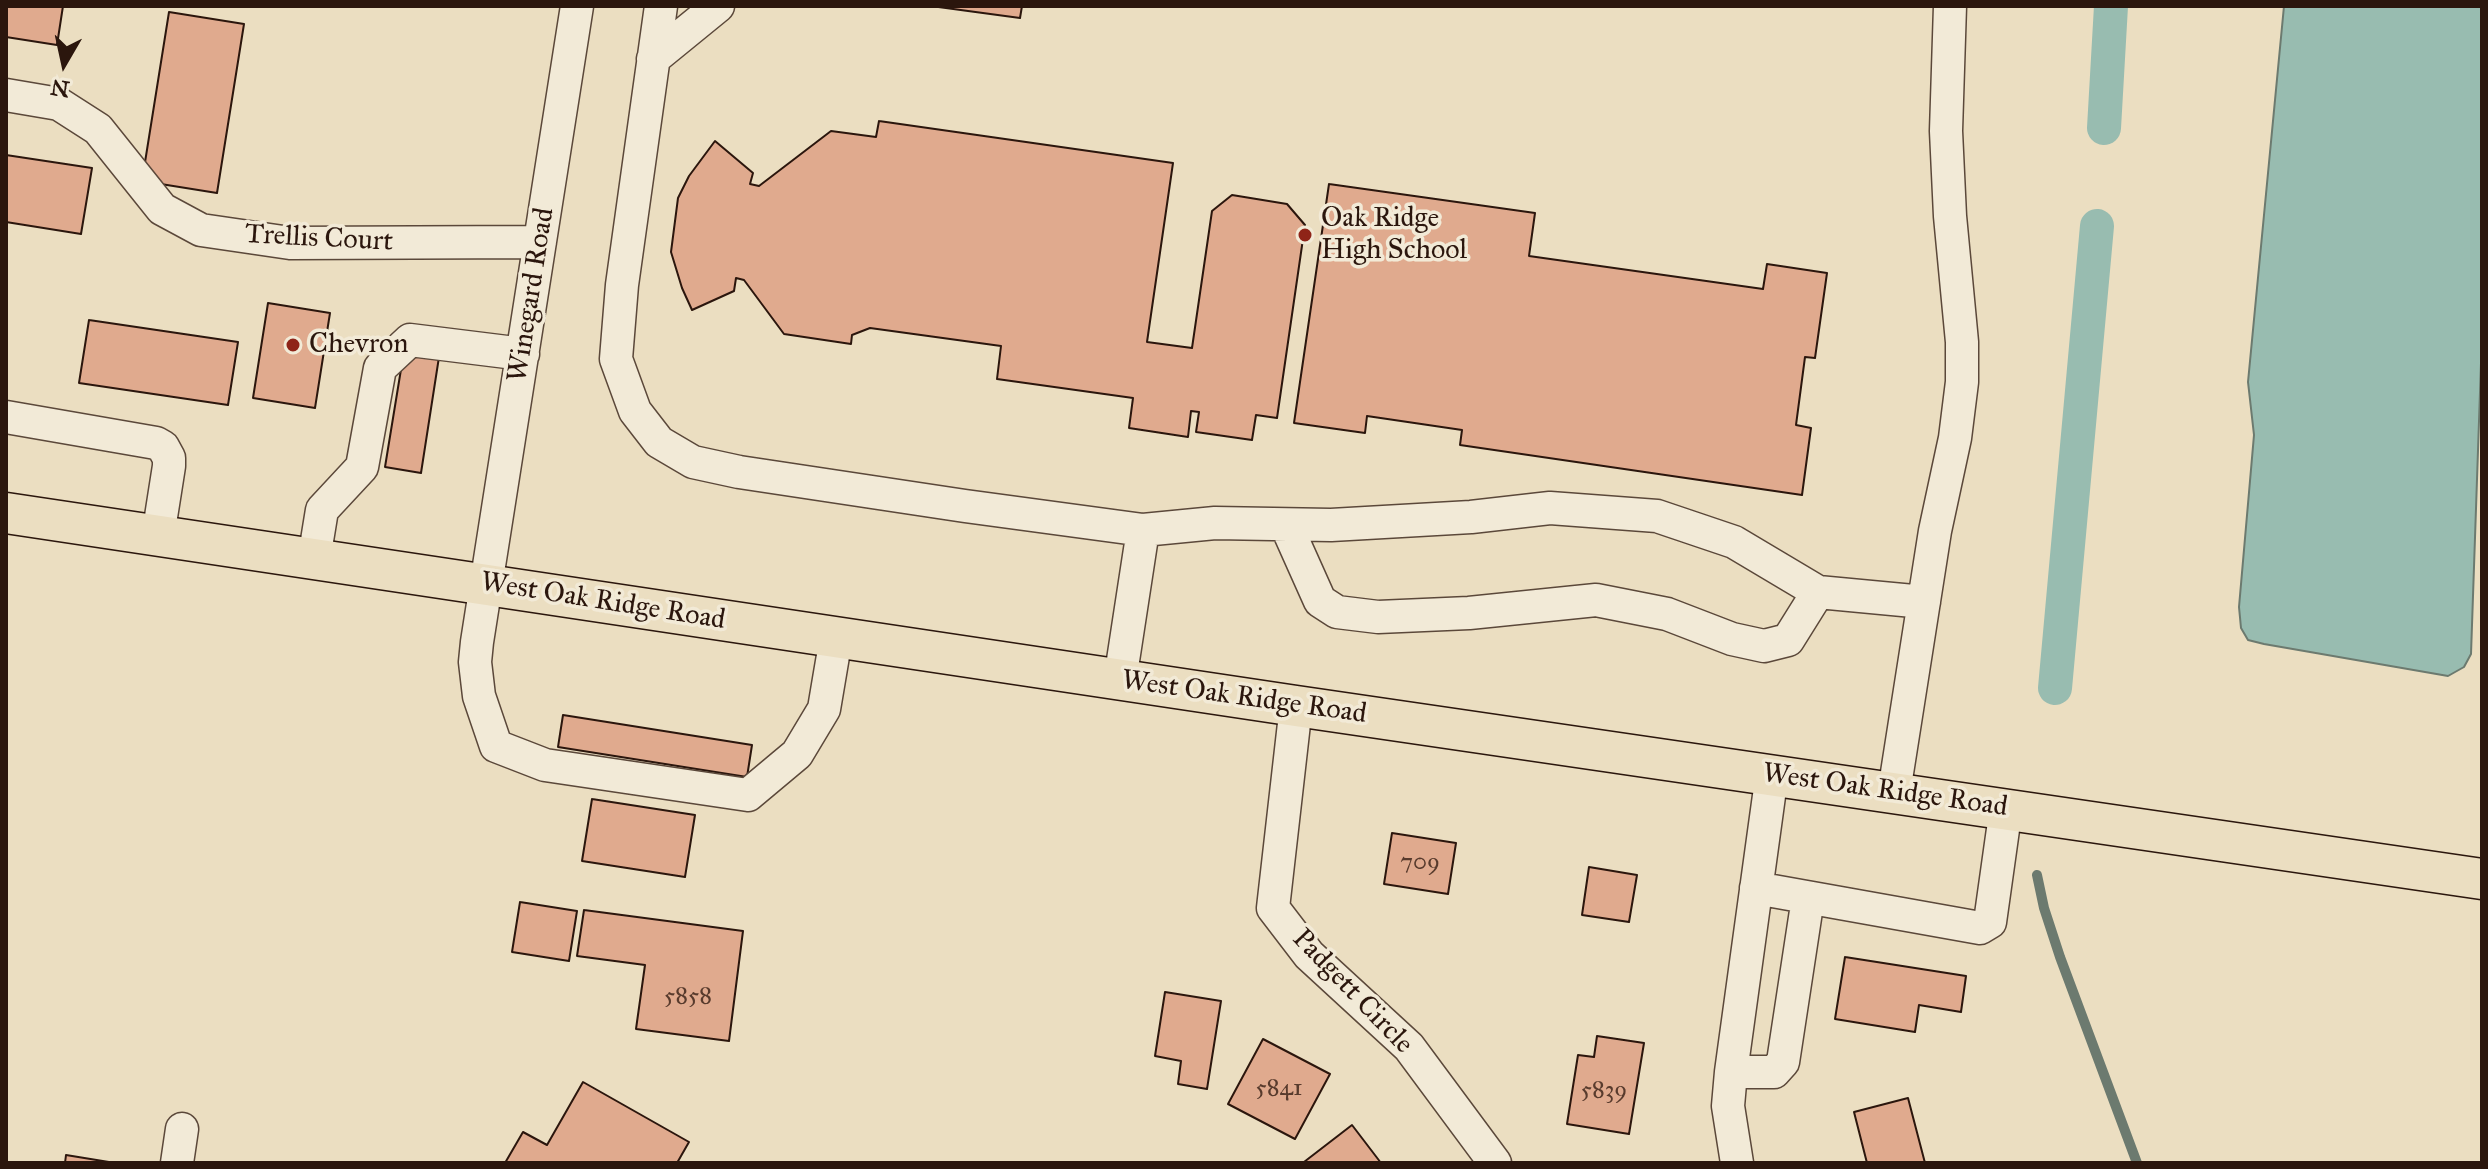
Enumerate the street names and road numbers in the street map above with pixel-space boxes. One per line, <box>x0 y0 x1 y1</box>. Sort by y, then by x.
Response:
street label: Winegard Road <box>502 205 562 385</box>
street label: Trellis Court <box>244 218 394 260</box>
street label: West Oak Ridge Road <box>478 566 728 638</box>
street label: West Oak Ridge Road <box>1119 664 1369 732</box>
street label: West Oak Ridge Road <box>1760 757 2010 825</box>
street label: Padgett Circle <box>1284 923 1420 1061</box>

